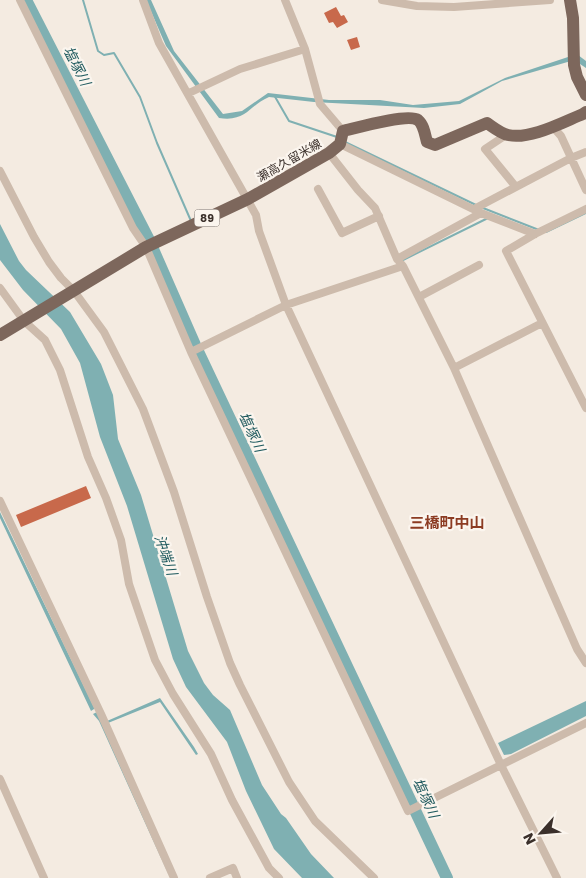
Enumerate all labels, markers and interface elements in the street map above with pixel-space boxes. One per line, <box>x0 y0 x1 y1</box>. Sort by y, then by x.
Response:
water label: 塩塚川 <box>59 43 96 91</box>
street label: 瀬高久留米線 <box>254 135 324 185</box>
road number: 89 <box>194 210 220 227</box>
water label: 塩塚川 <box>234 409 271 457</box>
district label: 三橋町中山 <box>409 512 485 533</box>
water label: 沖端川 <box>150 532 183 580</box>
water label: 塩塚川 <box>408 775 445 823</box>
north arrow <box>516 808 566 858</box>
text: N <box>518 830 541 848</box>

